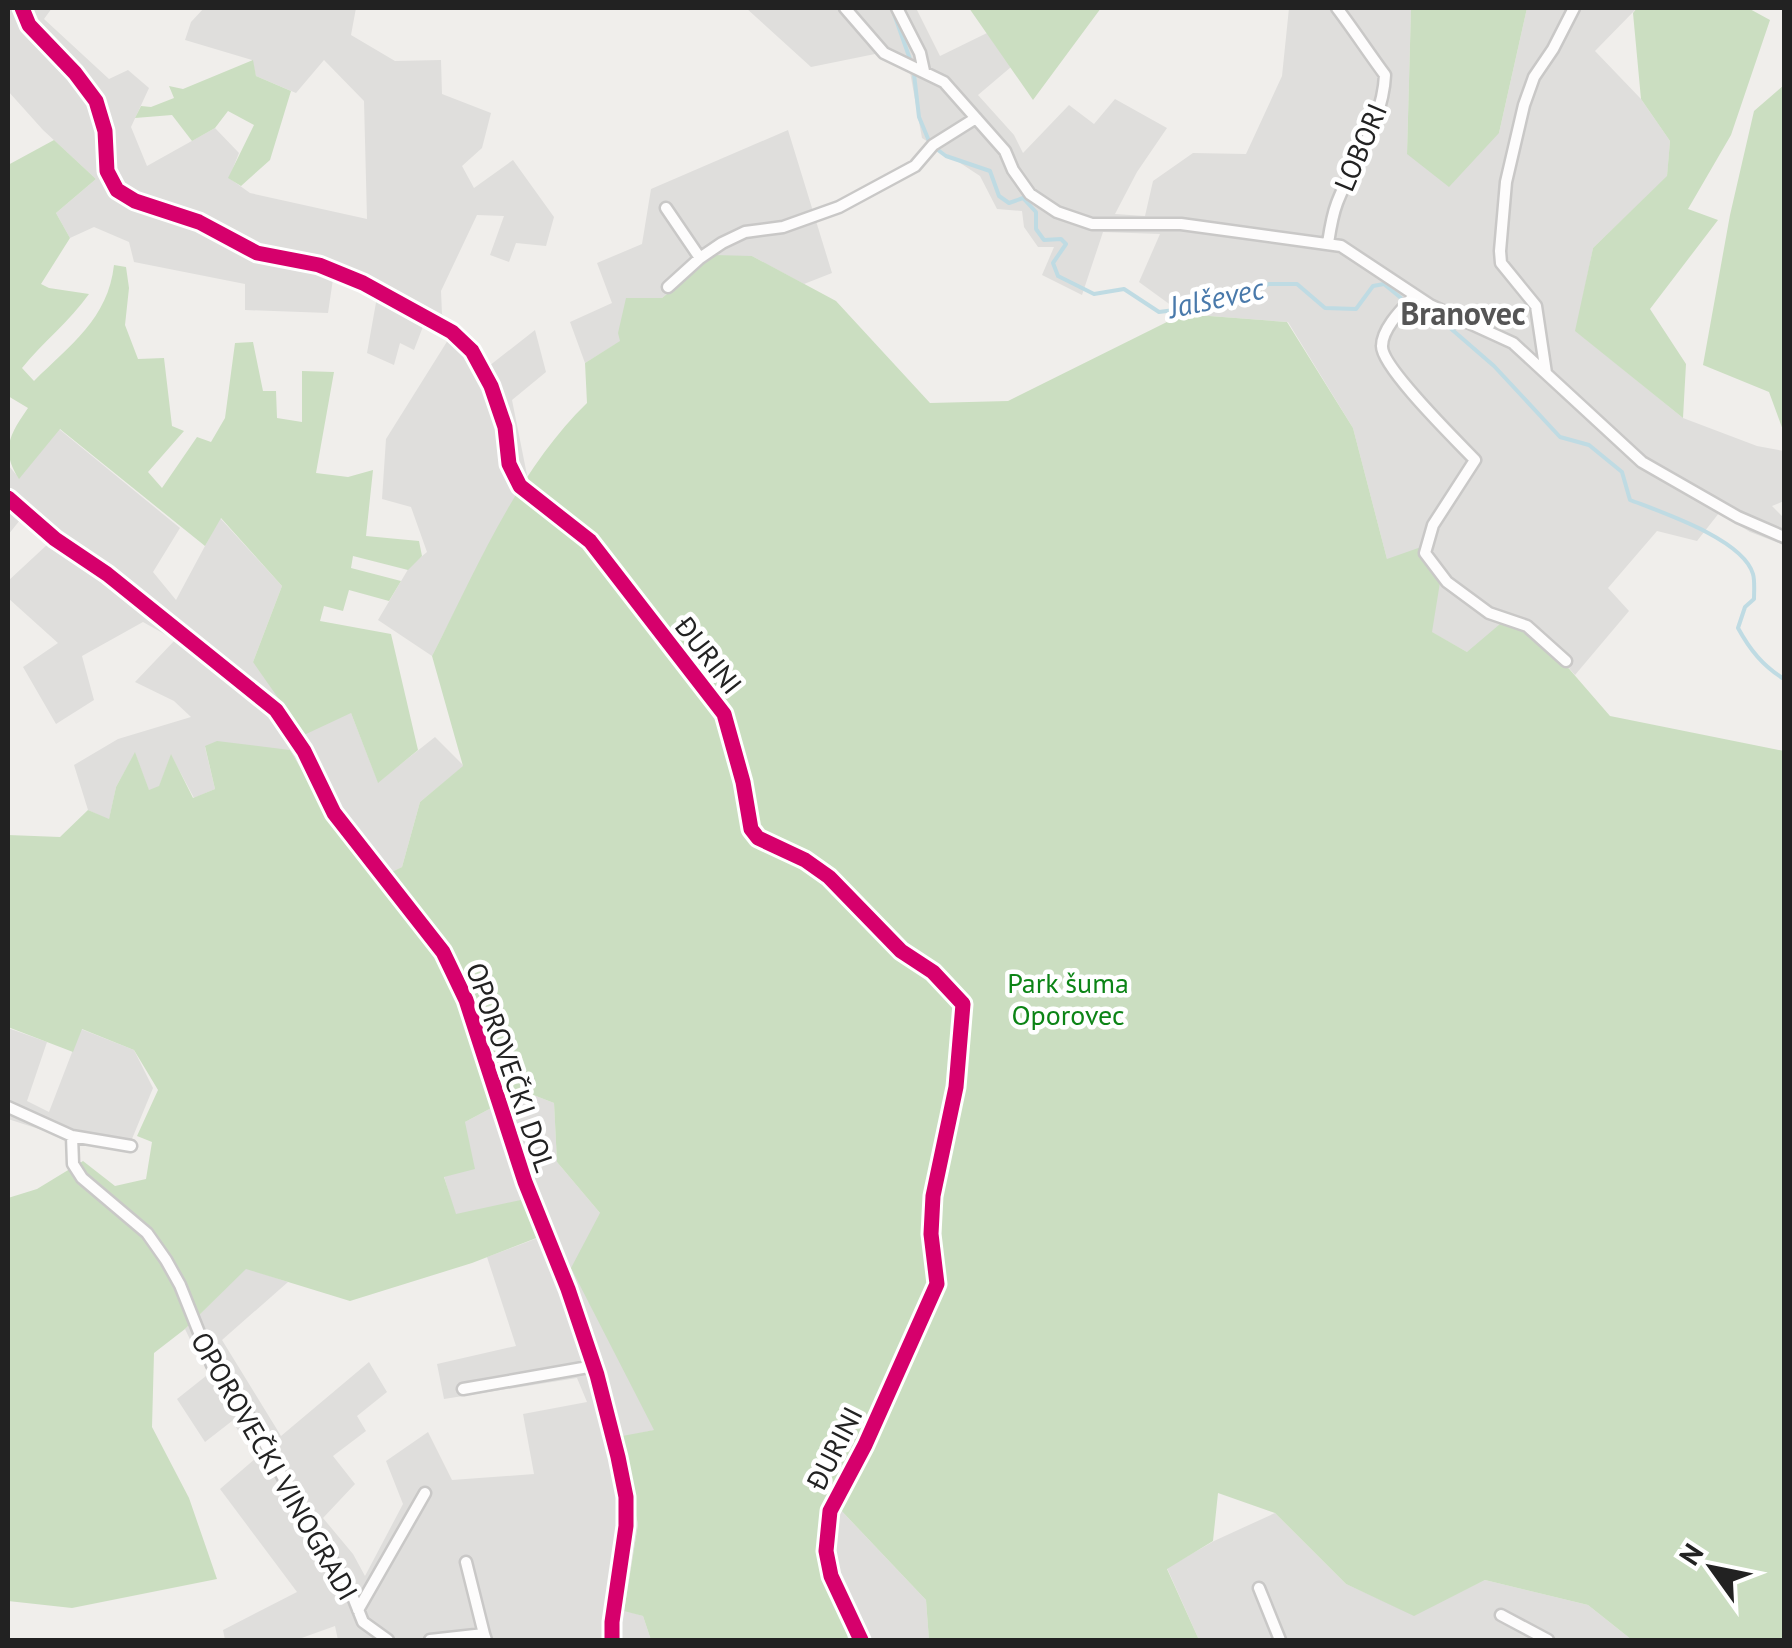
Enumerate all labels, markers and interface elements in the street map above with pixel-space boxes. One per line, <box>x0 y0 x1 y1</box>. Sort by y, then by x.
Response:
street label: LOBORI <box>1325 97 1395 197</box>
water label: Jalševec <box>1163 268 1268 326</box>
district label: Branovec <box>1400 292 1526 334</box>
street label: ĐURINI <box>667 608 751 701</box>
street label: OPOROVEČKI DOL <box>458 957 564 1177</box>
park label: Park šuma Oporovec <box>1007 964 1129 1033</box>
street label: OPOROVEČKI VINOGRADI <box>183 1325 367 1607</box>
street label: ĐURINI <box>797 1400 871 1497</box>
north arrow <box>1662 1518 1762 1618</box>
text: N <box>1670 1536 1711 1572</box>

